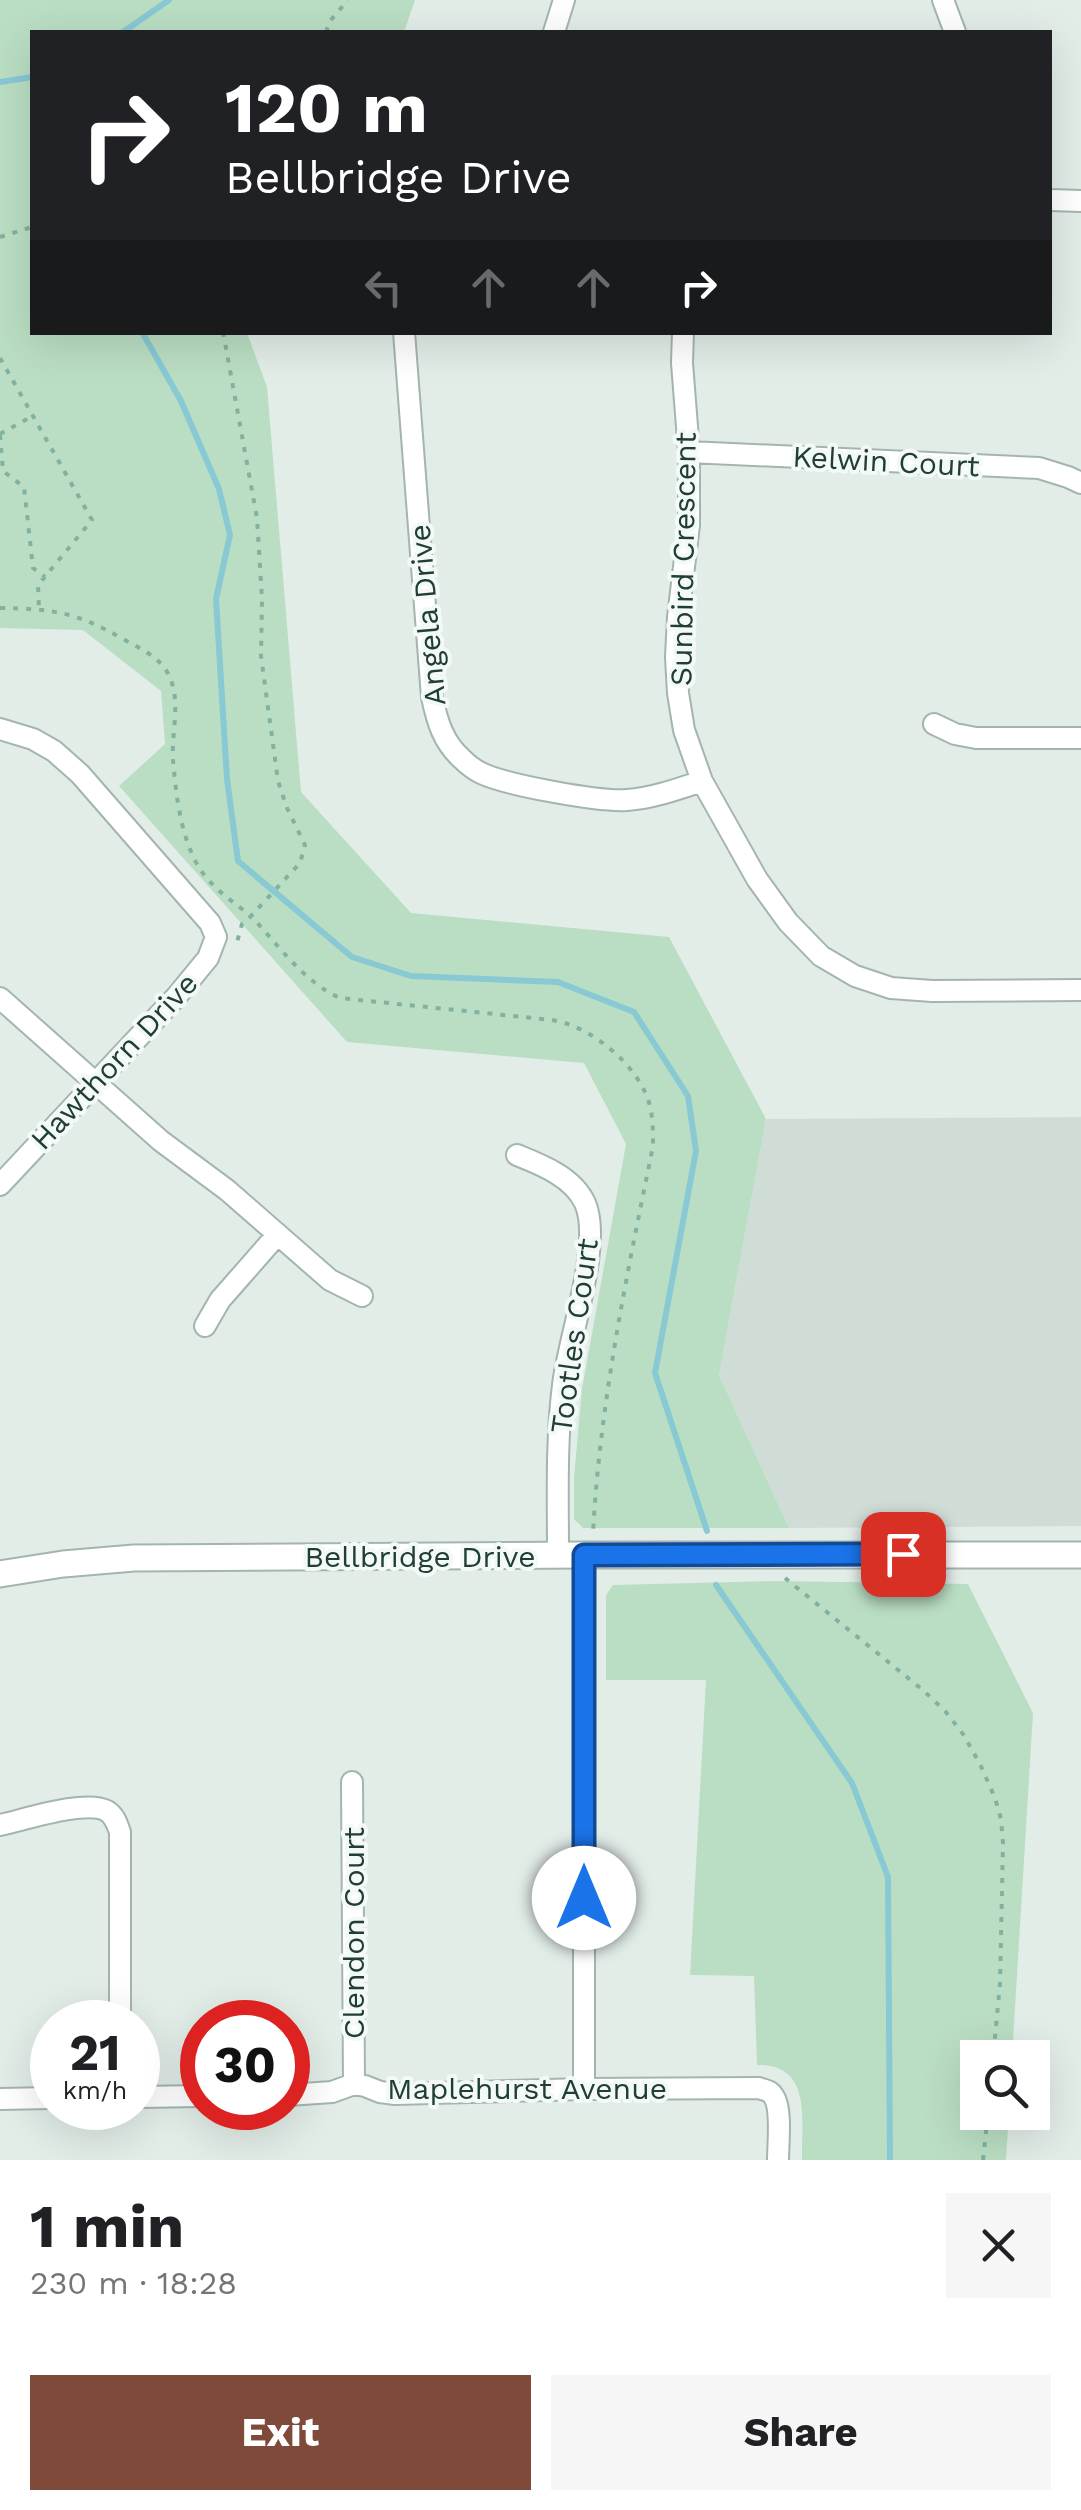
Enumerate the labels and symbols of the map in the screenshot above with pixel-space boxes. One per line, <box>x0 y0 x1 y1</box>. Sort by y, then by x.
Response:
street label: Sunbird Crescent <box>663 431 703 686</box>
street label: Kelwin Court <box>792 439 981 483</box>
street label: Angela Drive <box>402 523 452 707</box>
street label: Hawthorn Drive <box>23 966 205 1156</box>
street label: Tootles Court <box>543 1236 605 1436</box>
pin <box>861 1512 946 1597</box>
street label: Bellbridge Drive <box>304 1539 536 1574</box>
street label: Clendon Court <box>336 1826 371 2039</box>
position arrow <box>532 1846 636 1950</box>
speed limit sign: 30 <box>180 2000 310 2130</box>
street label: Maplehurst Avenue <box>387 2071 667 2106</box>

